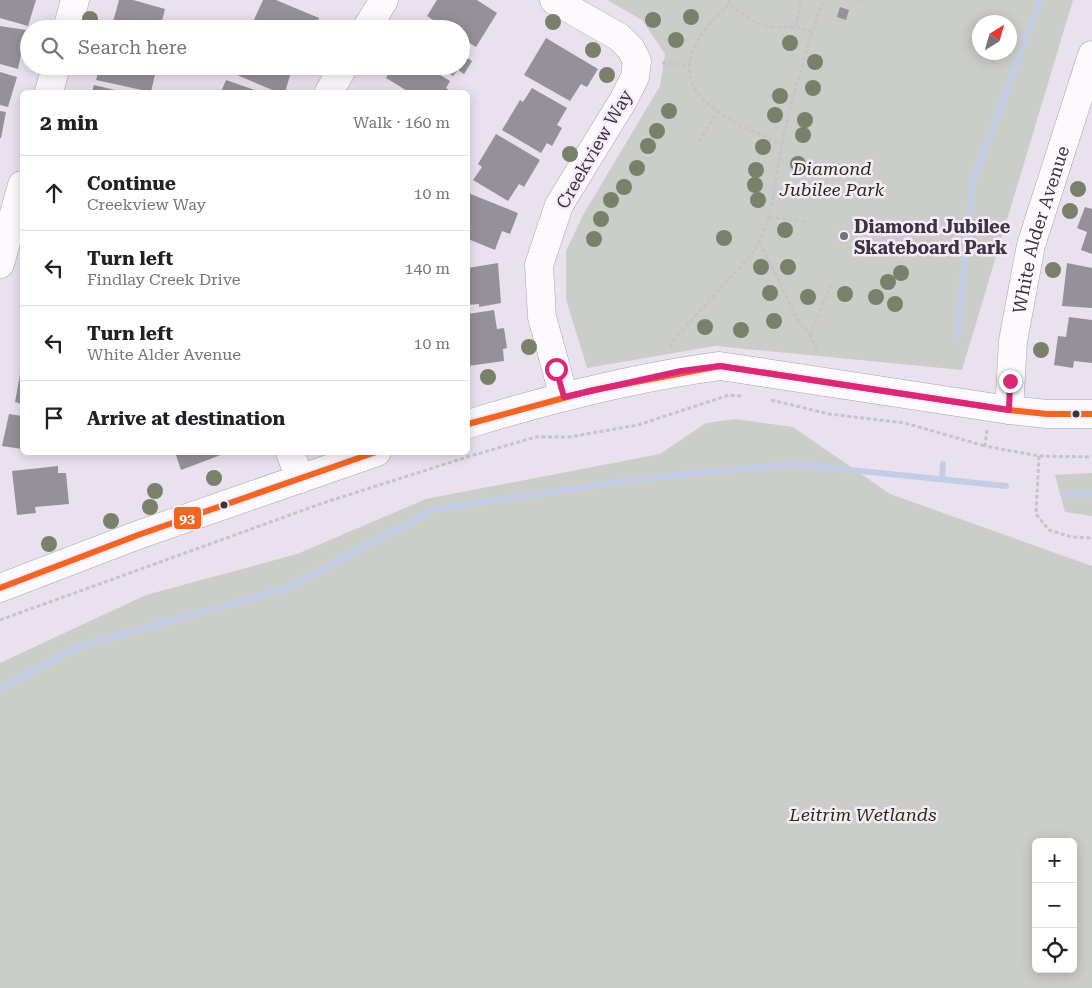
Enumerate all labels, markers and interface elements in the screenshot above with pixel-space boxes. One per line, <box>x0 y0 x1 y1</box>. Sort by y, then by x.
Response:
north arrow <box>972 15 1017 60</box>
search box <box>20 20 470 75</box>
icon: search <box>38 34 66 62</box>
text: Search here <box>78 36 187 59</box>
street label: Creekview Way <box>551 85 637 212</box>
text: 2 min <box>40 111 98 135</box>
text: Walk · 160 m <box>353 113 450 132</box>
street label: White Alder Avenue <box>1008 143 1073 315</box>
park label: Diamond Jubilee Park <box>779 158 884 200</box>
text: Continue <box>87 172 176 195</box>
icon: ahead <box>40 179 68 207</box>
text: 10 m <box>413 184 450 203</box>
text: Creekview Way <box>87 195 206 214</box>
place label: Diamond Jubilee Skateboard Park <box>854 216 1011 258</box>
marker: Diamond Jubilee Skateboard Park <box>838 230 850 242</box>
text: Turn left <box>87 247 173 270</box>
icon: left <box>40 254 68 282</box>
text: 140 m <box>404 259 450 278</box>
text: Findlay Creek Drive <box>87 270 240 289</box>
text: Turn left <box>87 322 173 345</box>
icon: left <box>40 329 68 357</box>
text: 10 m <box>413 334 450 353</box>
text: White Alder Avenue <box>87 345 241 364</box>
route start <box>545 358 568 381</box>
route end <box>999 370 1022 393</box>
icon: arrive <box>40 404 68 432</box>
text: Arrive at destination <box>87 407 285 430</box>
unlabelled marker <box>1071 409 1081 419</box>
unlabelled marker <box>219 500 229 510</box>
line badge: 93 <box>173 506 202 530</box>
text: 93 <box>179 510 195 526</box>
park label: Leitrim Wetlands <box>788 804 937 825</box>
map controls <box>1032 838 1077 973</box>
button: + <box>1032 838 1077 883</box>
button: − <box>1032 883 1077 928</box>
button: locate <box>1032 928 1077 973</box>

